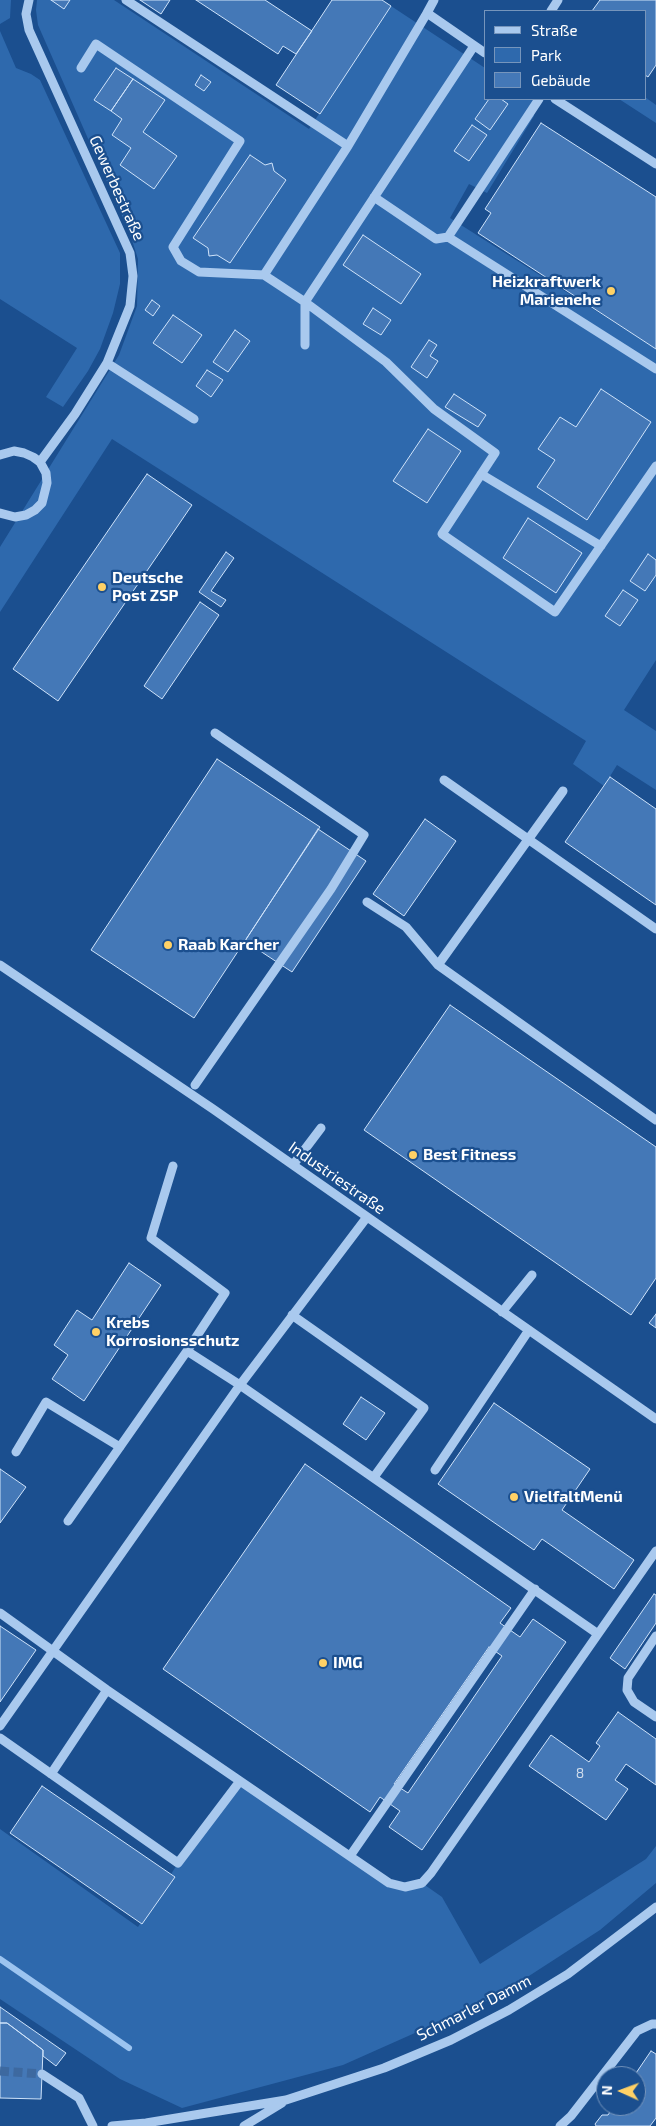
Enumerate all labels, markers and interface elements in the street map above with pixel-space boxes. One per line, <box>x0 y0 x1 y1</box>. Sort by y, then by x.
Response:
legend <box>483 10 646 100</box>
text: Straße <box>531 21 577 39</box>
text: Park <box>531 46 562 64</box>
text: Gebäude <box>531 71 590 89</box>
street label: Gewerbestraße <box>85 132 149 244</box>
place label: Heizkraftwerk Marienehe <box>492 272 601 310</box>
marker: Heizkraftwerk Marienehe <box>605 285 617 297</box>
place label: Deutsche Post ZSP <box>112 568 183 606</box>
marker: Deutsche Post ZSP <box>96 581 108 593</box>
place label: Raab Karcher <box>178 935 279 955</box>
marker: Raab Karcher <box>162 939 174 951</box>
street label: Industriestraße <box>285 1138 389 1218</box>
place label: Best Fitness <box>423 1145 516 1165</box>
marker: Best Fitness <box>407 1149 419 1161</box>
place label: Krebs Korrosionsschutz <box>106 1313 239 1351</box>
marker: Krebs Korrosionsschutz <box>90 1326 102 1338</box>
place label: VielfaltMenü <box>524 1487 623 1507</box>
marker: VielfaltMenü <box>508 1491 520 1503</box>
place label: IMG <box>333 1653 363 1673</box>
marker: IMG <box>317 1657 329 1669</box>
house number: 8 <box>576 1765 584 1781</box>
street label: Schmarler Damm <box>413 1971 535 2045</box>
north arrow <box>596 2066 646 2116</box>
text: N <box>598 2085 615 2096</box>

